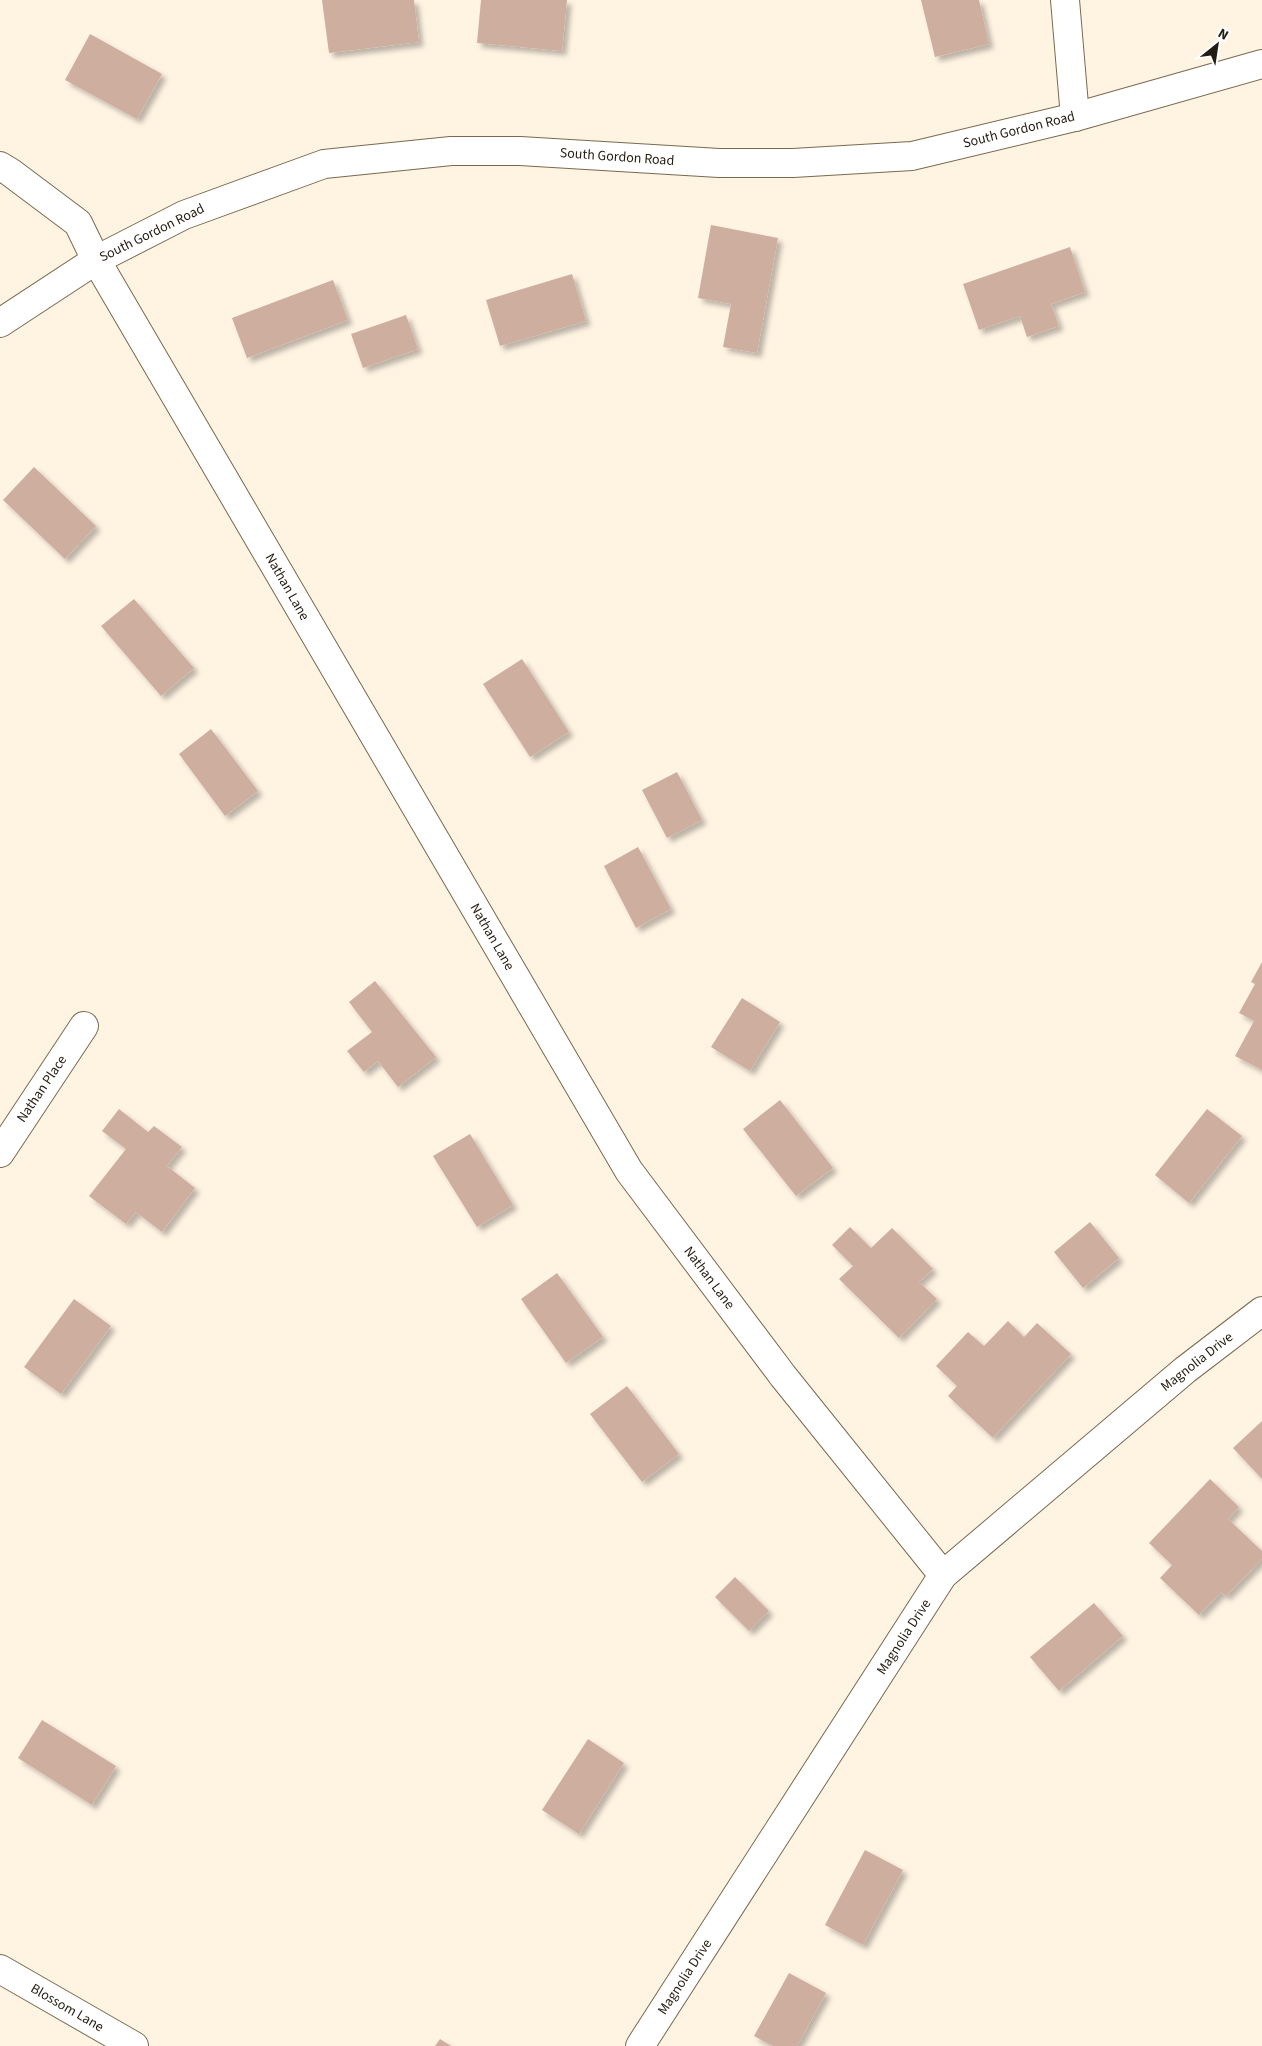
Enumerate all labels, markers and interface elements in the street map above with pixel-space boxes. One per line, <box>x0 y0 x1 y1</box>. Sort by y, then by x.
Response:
north arrow <box>1192 20 1242 70</box>
text: N <box>1214 24 1232 46</box>
street label: South Gordon Road <box>961 106 1077 154</box>
street label: South Gordon Road <box>559 143 675 171</box>
street label: South Gordon Road <box>96 199 208 267</box>
street label: Nathan Lane <box>260 550 314 624</box>
street label: Nathan Lane <box>465 900 519 974</box>
street label: Nathan Place <box>12 1051 72 1127</box>
street label: Nathan Lane <box>679 1242 739 1314</box>
street label: Magnolia Drive <box>1157 1327 1237 1397</box>
street label: Magnolia Drive <box>872 1595 936 1679</box>
street label: Magnolia Drive <box>653 1935 717 2019</box>
street label: Blossom Lane <box>27 1979 107 2037</box>

